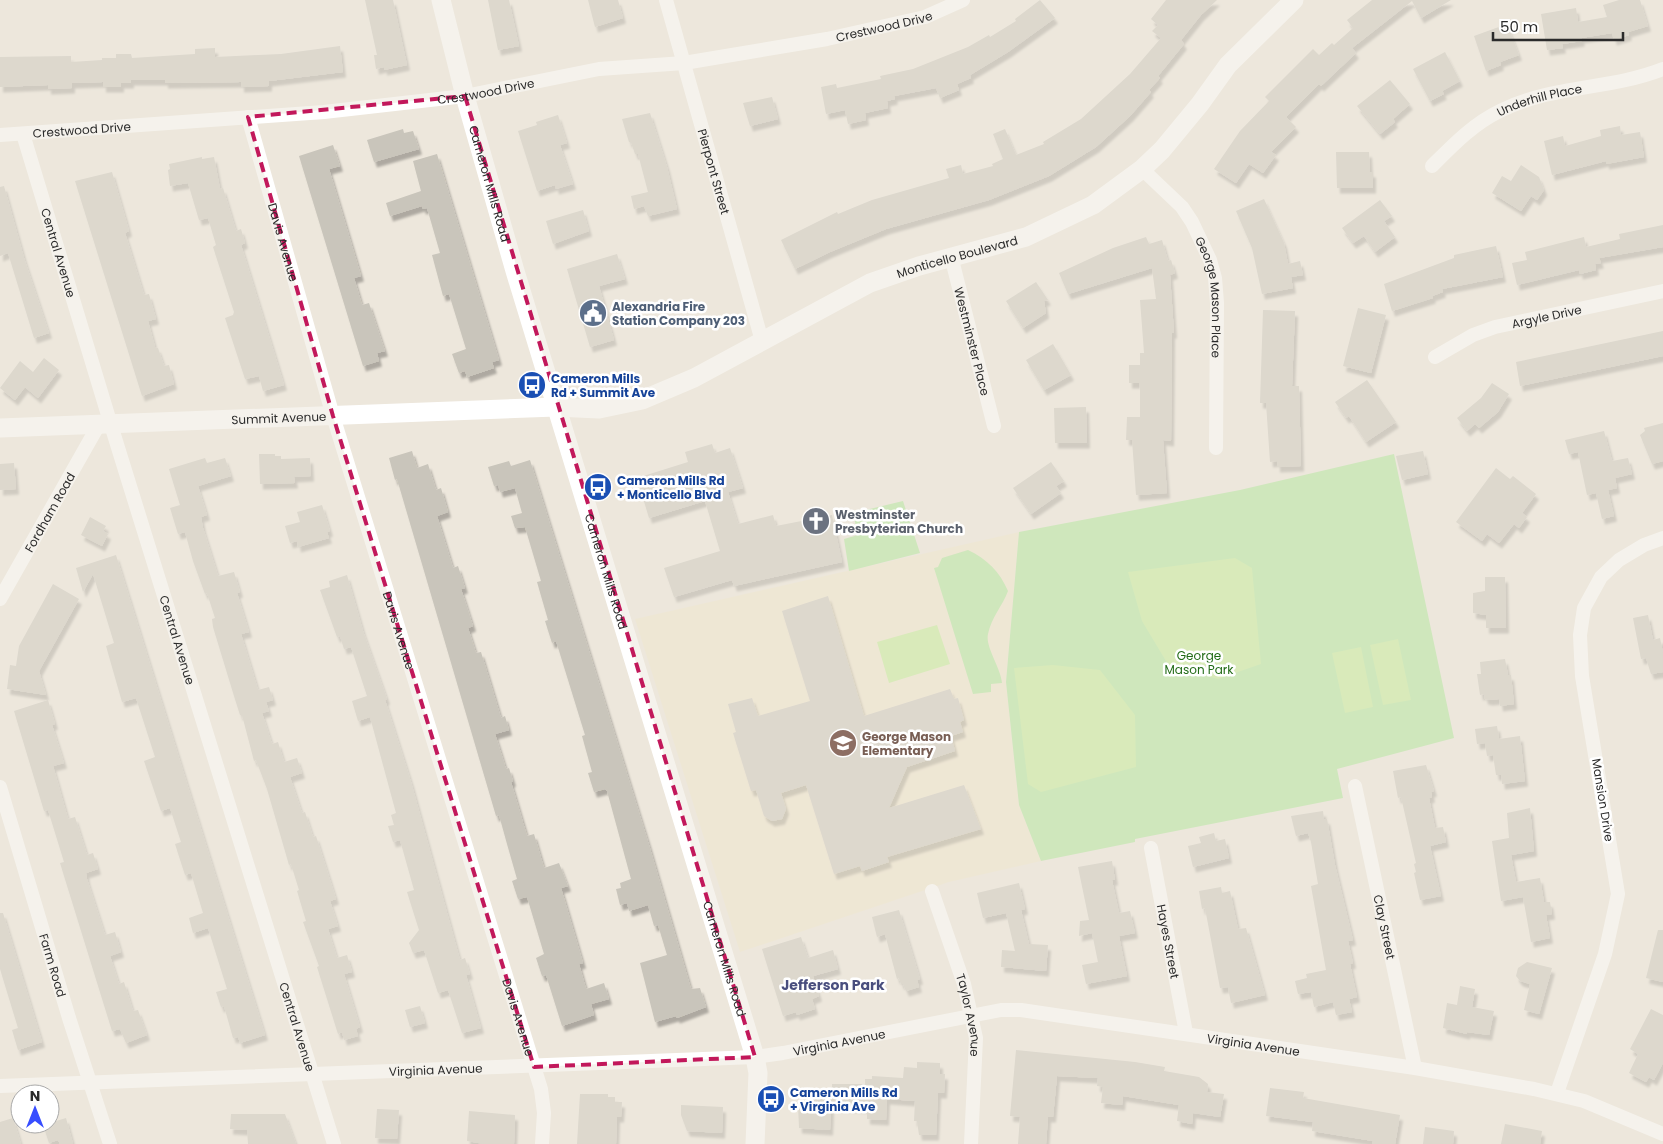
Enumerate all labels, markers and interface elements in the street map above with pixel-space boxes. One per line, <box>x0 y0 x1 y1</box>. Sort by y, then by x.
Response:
street label: Crestwood Drive <box>834 6 935 45</box>
scale bar <box>1493 10 1623 42</box>
text: 50 m <box>1500 16 1538 37</box>
street label: Crestwood Drive <box>436 74 536 108</box>
street label: Underhill Place <box>1493 80 1583 120</box>
street label: Crestwood Drive <box>32 117 132 141</box>
street label: Cameron Mills Road <box>465 123 515 244</box>
street label: Pierpont Street <box>694 127 734 216</box>
street label: Davis Avenue <box>264 201 303 283</box>
street label: Central Avenue <box>37 206 80 300</box>
street label: Monticello Boulevard <box>894 231 1020 282</box>
street label: George Mason Place <box>1192 234 1226 358</box>
street label: Westminster Place <box>951 285 994 397</box>
public building icon: Alexandria Fire Station Company 203 <box>578 298 608 328</box>
place label: Alexandria Fire Station Company 203 <box>612 298 745 329</box>
street label: Argyle Drive <box>1510 300 1583 332</box>
bus stop icon: Cameron Mills Rd + Summit Ave <box>517 370 547 400</box>
place label: Cameron Mills Rd + Summit Ave <box>551 370 656 401</box>
street label: Summit Avenue <box>231 407 327 428</box>
street label: Fordham Road <box>20 469 79 555</box>
bus stop icon: Cameron Mills Rd + Monticello Blvd <box>583 472 613 502</box>
place label: Cameron Mills Rd + Monticello Blvd <box>617 472 725 503</box>
church icon: Westminster Presbyterian Church <box>801 506 831 536</box>
place label: Westminster Presbyterian Church <box>835 506 963 537</box>
street label: Cameron Mills Road <box>581 511 632 631</box>
street label: Davis Avenue <box>379 589 419 671</box>
street label: Central Avenue <box>156 593 199 687</box>
park label: George Mason Park <box>1165 647 1234 678</box>
school or university icon: George Mason Elementary <box>828 728 858 758</box>
place label: George Mason Elementary <box>862 728 951 759</box>
street label: Mansion Drive <box>1588 757 1618 843</box>
street label: Clay Street <box>1370 893 1400 961</box>
street label: Cameron Mills Road <box>699 899 751 1019</box>
street label: Hayes Street <box>1153 903 1184 980</box>
street label: Farm Road <box>36 931 71 999</box>
street label: Taylor Avenue <box>952 971 985 1057</box>
district label: Jefferson Park <box>781 975 885 995</box>
street label: Davis Avenue <box>499 976 539 1058</box>
street label: Central Avenue <box>276 980 319 1073</box>
street label: Virginia Avenue <box>791 1025 887 1059</box>
street label: Virginia Avenue <box>1206 1029 1301 1059</box>
street label: Virginia Avenue <box>389 1059 483 1080</box>
north arrow <box>10 1084 60 1134</box>
bus stop icon: Cameron Mills Rd + Virginia Ave <box>756 1084 786 1114</box>
place label: Cameron Mills Rd + Virginia Ave <box>790 1084 898 1115</box>
text: N <box>30 1086 40 1106</box>

